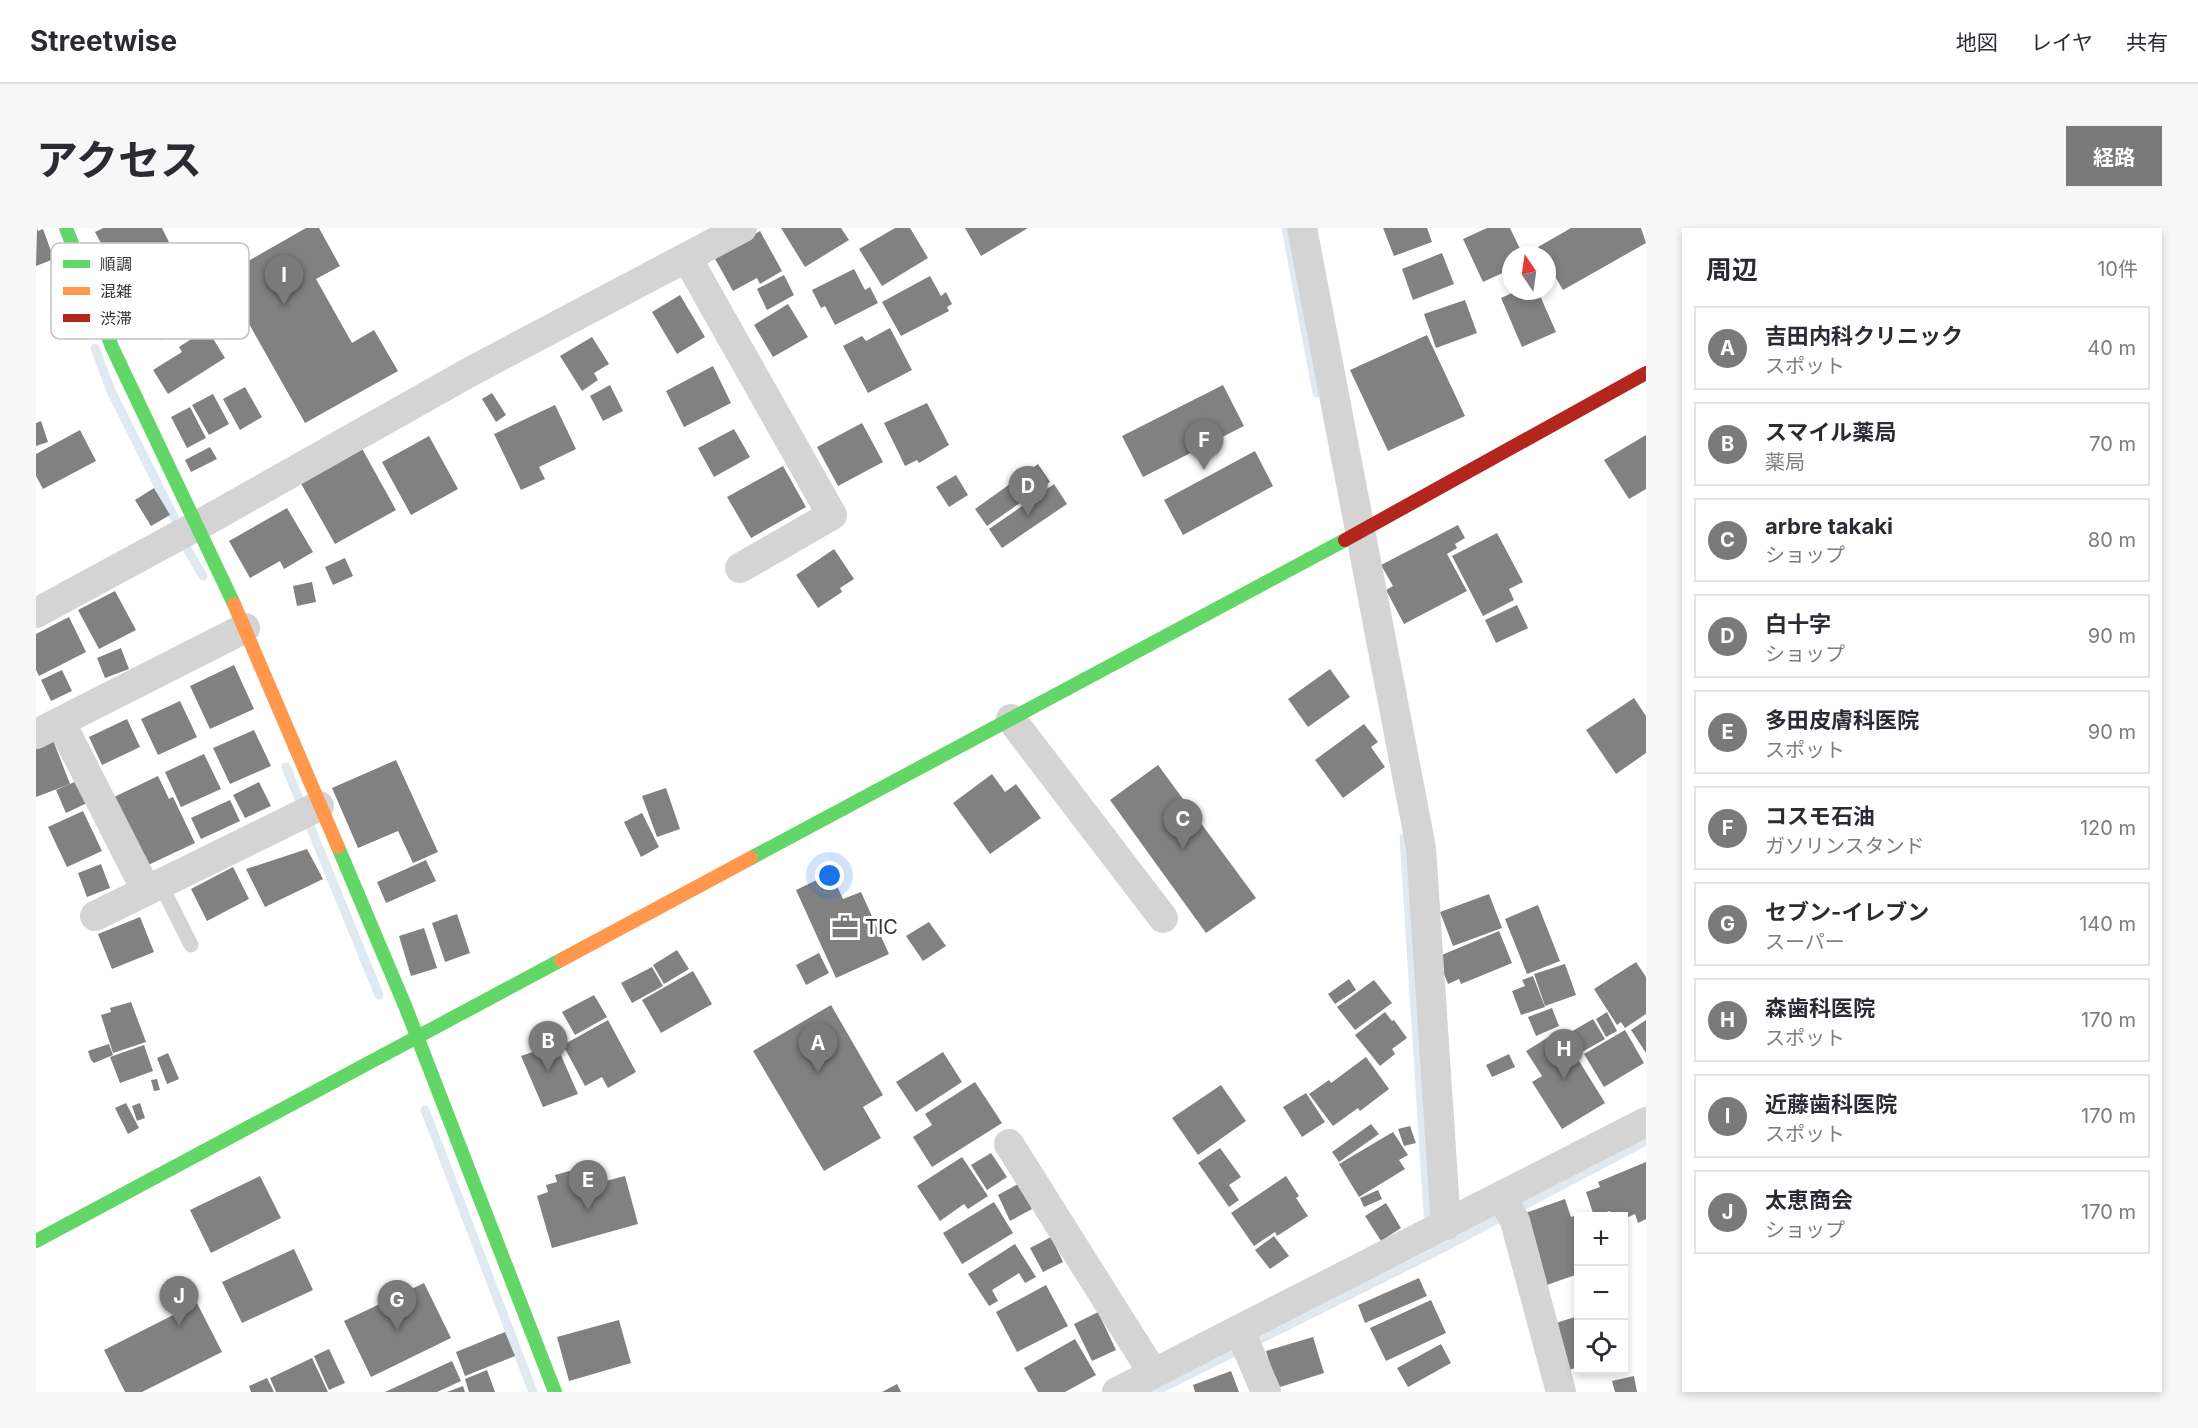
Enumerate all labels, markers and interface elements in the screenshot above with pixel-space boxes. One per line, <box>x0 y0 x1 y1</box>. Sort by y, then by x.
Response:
text: Streetwise <box>30 24 177 58</box>
text: 地図 <box>1956 30 1998 55</box>
text: レイヤ <box>2031 30 2093 55</box>
text: 共有 <box>2126 30 2168 55</box>
button: 経路 <box>2066 126 2162 186</box>
text: アクセス <box>36 134 202 185</box>
legend <box>51 243 249 339</box>
north arrow <box>1502 246 1556 300</box>
text: 順調 <box>100 254 132 274</box>
text: 周辺 <box>1706 254 1758 285</box>
pin: I <box>264 256 304 305</box>
text: 10件 <box>2097 257 2138 281</box>
text: 混雑 <box>100 281 132 301</box>
text: 渋滞 <box>100 308 132 328</box>
text: 吉田内科クリニック <box>1765 323 1963 349</box>
text: A <box>1720 336 1735 360</box>
text: 40 m <box>2087 336 2136 360</box>
text: スポット <box>1765 354 1845 378</box>
text: スマイル薬局 <box>1765 419 1896 445</box>
pin: F <box>1184 420 1224 470</box>
text: B <box>1721 432 1734 456</box>
text: 70 m <box>2089 432 2136 456</box>
text: 薬局 <box>1765 450 1805 474</box>
pin: D <box>1008 466 1048 516</box>
text: arbre takaki <box>1765 513 1893 539</box>
text: C <box>1720 528 1735 552</box>
text: 80 m <box>2088 528 2136 552</box>
text: ショップ <box>1765 543 1845 567</box>
text: 白十字 <box>1765 611 1831 637</box>
text: D <box>1720 624 1735 648</box>
text: 90 m <box>2088 624 2136 648</box>
text: ショップ <box>1765 642 1845 666</box>
text: 多田皮膚科医院 <box>1765 707 1919 733</box>
text: E <box>1721 720 1734 744</box>
text: 90 m <box>2088 720 2136 744</box>
text: スポット <box>1765 738 1845 762</box>
pin: C <box>1164 800 1202 849</box>
text: コスモ石油 <box>1765 803 1875 829</box>
text: F <box>1722 816 1733 840</box>
text: 120 m <box>2080 816 2136 840</box>
text: ガソリンスタンド <box>1765 834 1925 858</box>
your location <box>815 861 844 890</box>
text: セブン-イレブン <box>1765 899 1929 925</box>
office icon: TIC <box>830 912 860 942</box>
text: G <box>1720 912 1735 936</box>
text: 140 m <box>2079 912 2136 936</box>
place label: TIC <box>865 915 898 939</box>
text: スーパー <box>1765 930 1845 954</box>
text: 森歯科医院 <box>1765 995 1875 1021</box>
text: H <box>1720 1008 1735 1032</box>
text: 170 m <box>2081 1008 2136 1032</box>
pin: B <box>528 1022 568 1071</box>
pin: A <box>798 1024 838 1073</box>
text: スポット <box>1765 1026 1845 1050</box>
pin: H <box>1544 1030 1583 1079</box>
text: 近藤歯科医院 <box>1765 1091 1897 1117</box>
text: I <box>1725 1104 1730 1128</box>
text: 170 m <box>2081 1104 2136 1128</box>
text: スポット <box>1765 1122 1845 1146</box>
pin: E <box>568 1160 608 1210</box>
text: 太恵商会 <box>1765 1187 1853 1213</box>
text: J <box>1722 1200 1733 1224</box>
text: 170 m <box>2081 1200 2136 1224</box>
map controls <box>1574 1212 1628 1374</box>
button: + <box>1574 1212 1628 1266</box>
text: ショップ <box>1765 1218 1845 1242</box>
button: − <box>1574 1266 1628 1320</box>
pin: J <box>160 1276 198 1326</box>
pin: G <box>378 1280 416 1330</box>
button: locate <box>1574 1320 1628 1374</box>

